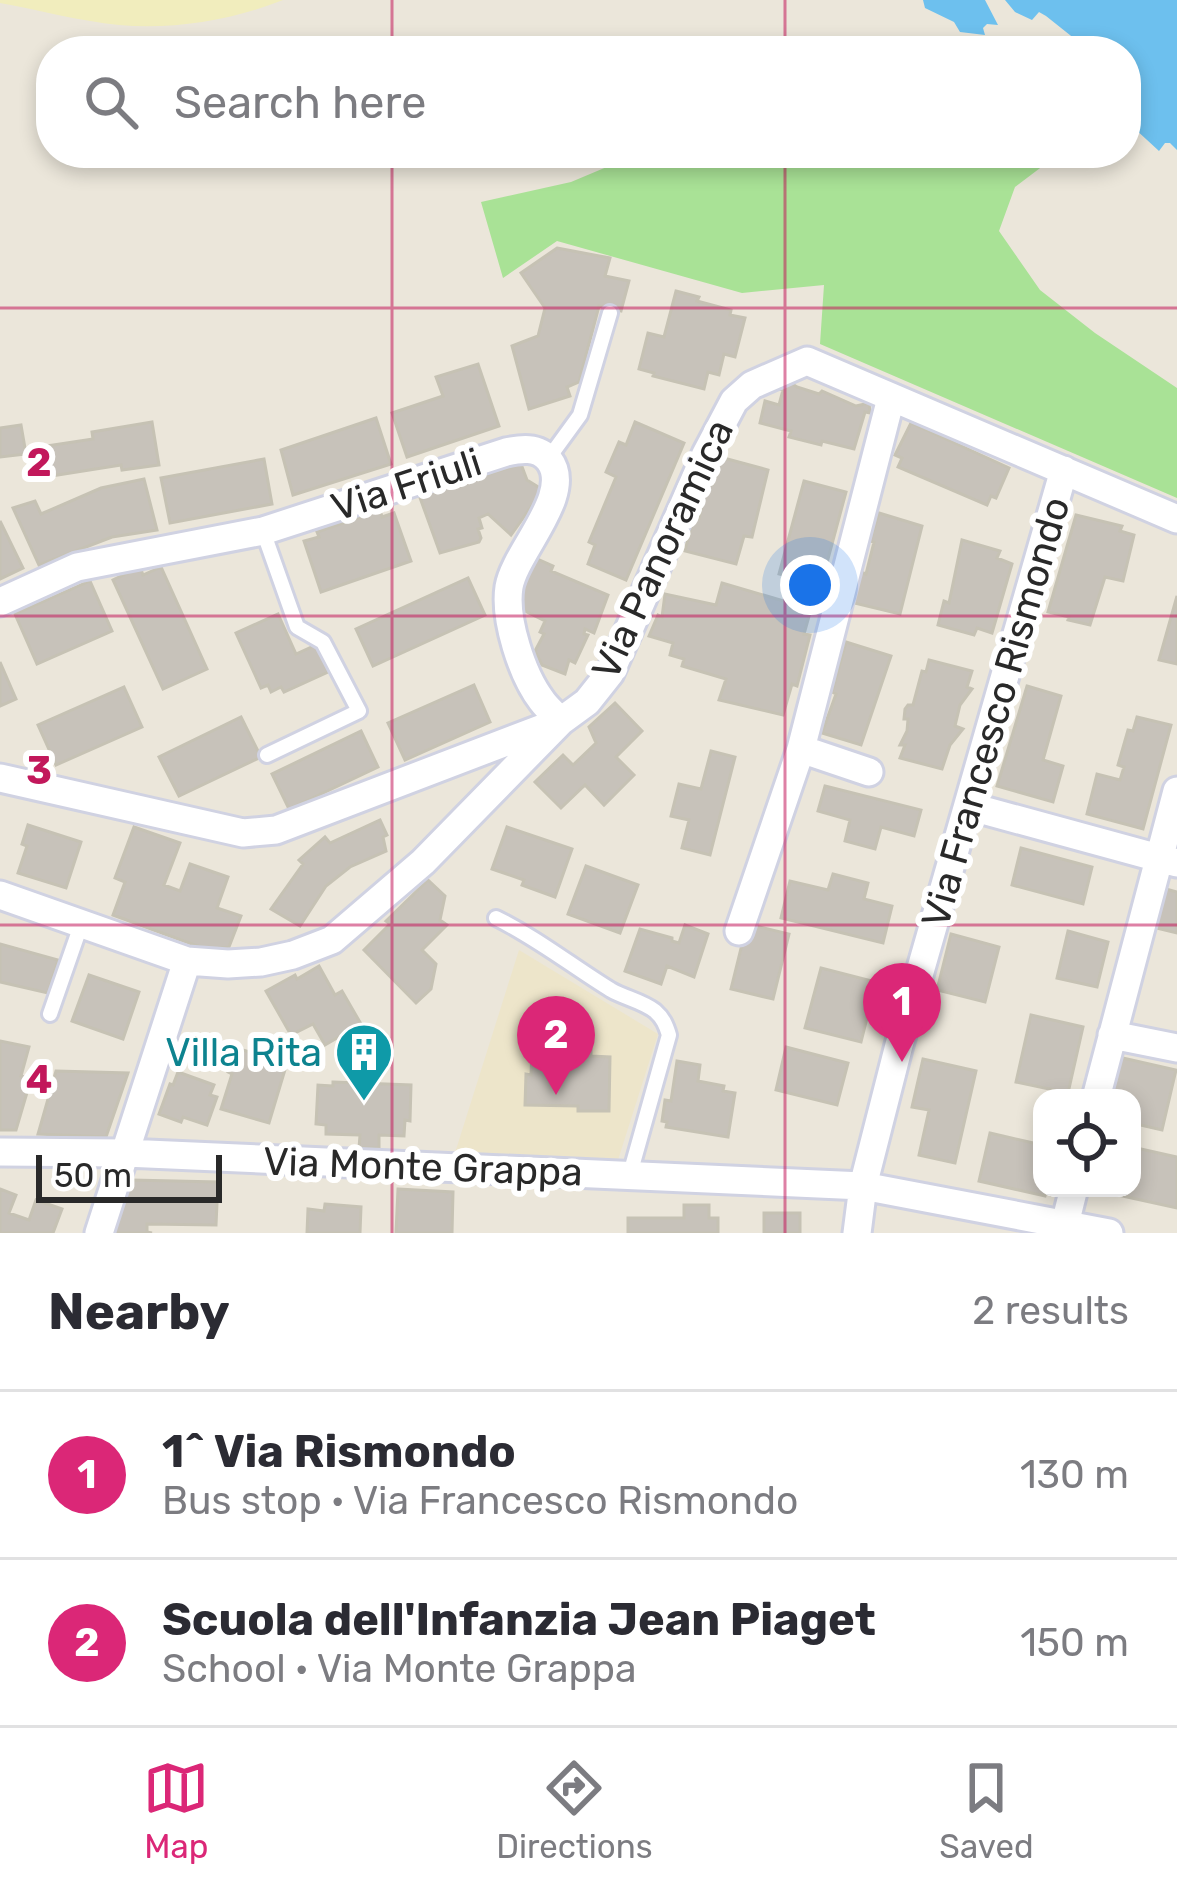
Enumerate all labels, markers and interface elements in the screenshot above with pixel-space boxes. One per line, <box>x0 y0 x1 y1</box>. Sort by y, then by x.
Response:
search box <box>36 36 1141 168</box>
icon: search <box>78 69 144 135</box>
text: Search here <box>174 76 426 129</box>
street label: Via Panoramica <box>583 412 743 687</box>
street label: Via Friuli <box>326 439 487 531</box>
text: 2 <box>26 440 52 486</box>
street label: Via Francesco Rismondo <box>912 492 1080 933</box>
your location <box>780 555 840 615</box>
text: 3 <box>26 748 52 794</box>
pin: 1 <box>863 963 941 1062</box>
pin: 2 <box>517 996 595 1095</box>
building icon: Villa Rita <box>333 1021 395 1103</box>
place label: Villa Rita <box>165 1030 322 1076</box>
text: 4 <box>26 1057 52 1103</box>
map controls <box>1033 1089 1141 1197</box>
button: locate <box>1033 1089 1141 1197</box>
street label: Via Monte Grappa <box>262 1138 584 1196</box>
scale bar <box>36 1149 222 1202</box>
text: 50 m <box>54 1156 132 1195</box>
text: Nearby <box>48 1281 230 1342</box>
text: 2 results <box>972 1288 1129 1334</box>
text: 1^ Via Rismondo <box>162 1425 516 1478</box>
text: 1 <box>77 1452 97 1498</box>
text: 130 m <box>1020 1452 1129 1498</box>
text: Bus stop · Via Francesco Rismondo <box>162 1478 798 1524</box>
text: Scuola dell'Infanzia Jean Piaget <box>162 1593 876 1646</box>
text: 2 <box>74 1620 100 1666</box>
text: 150 m <box>1020 1620 1129 1666</box>
text: School · Via Monte Grappa <box>162 1646 637 1692</box>
tab: Map <box>143 1755 209 1866</box>
tab: Directions <box>496 1755 653 1866</box>
tab: Saved <box>939 1755 1034 1866</box>

